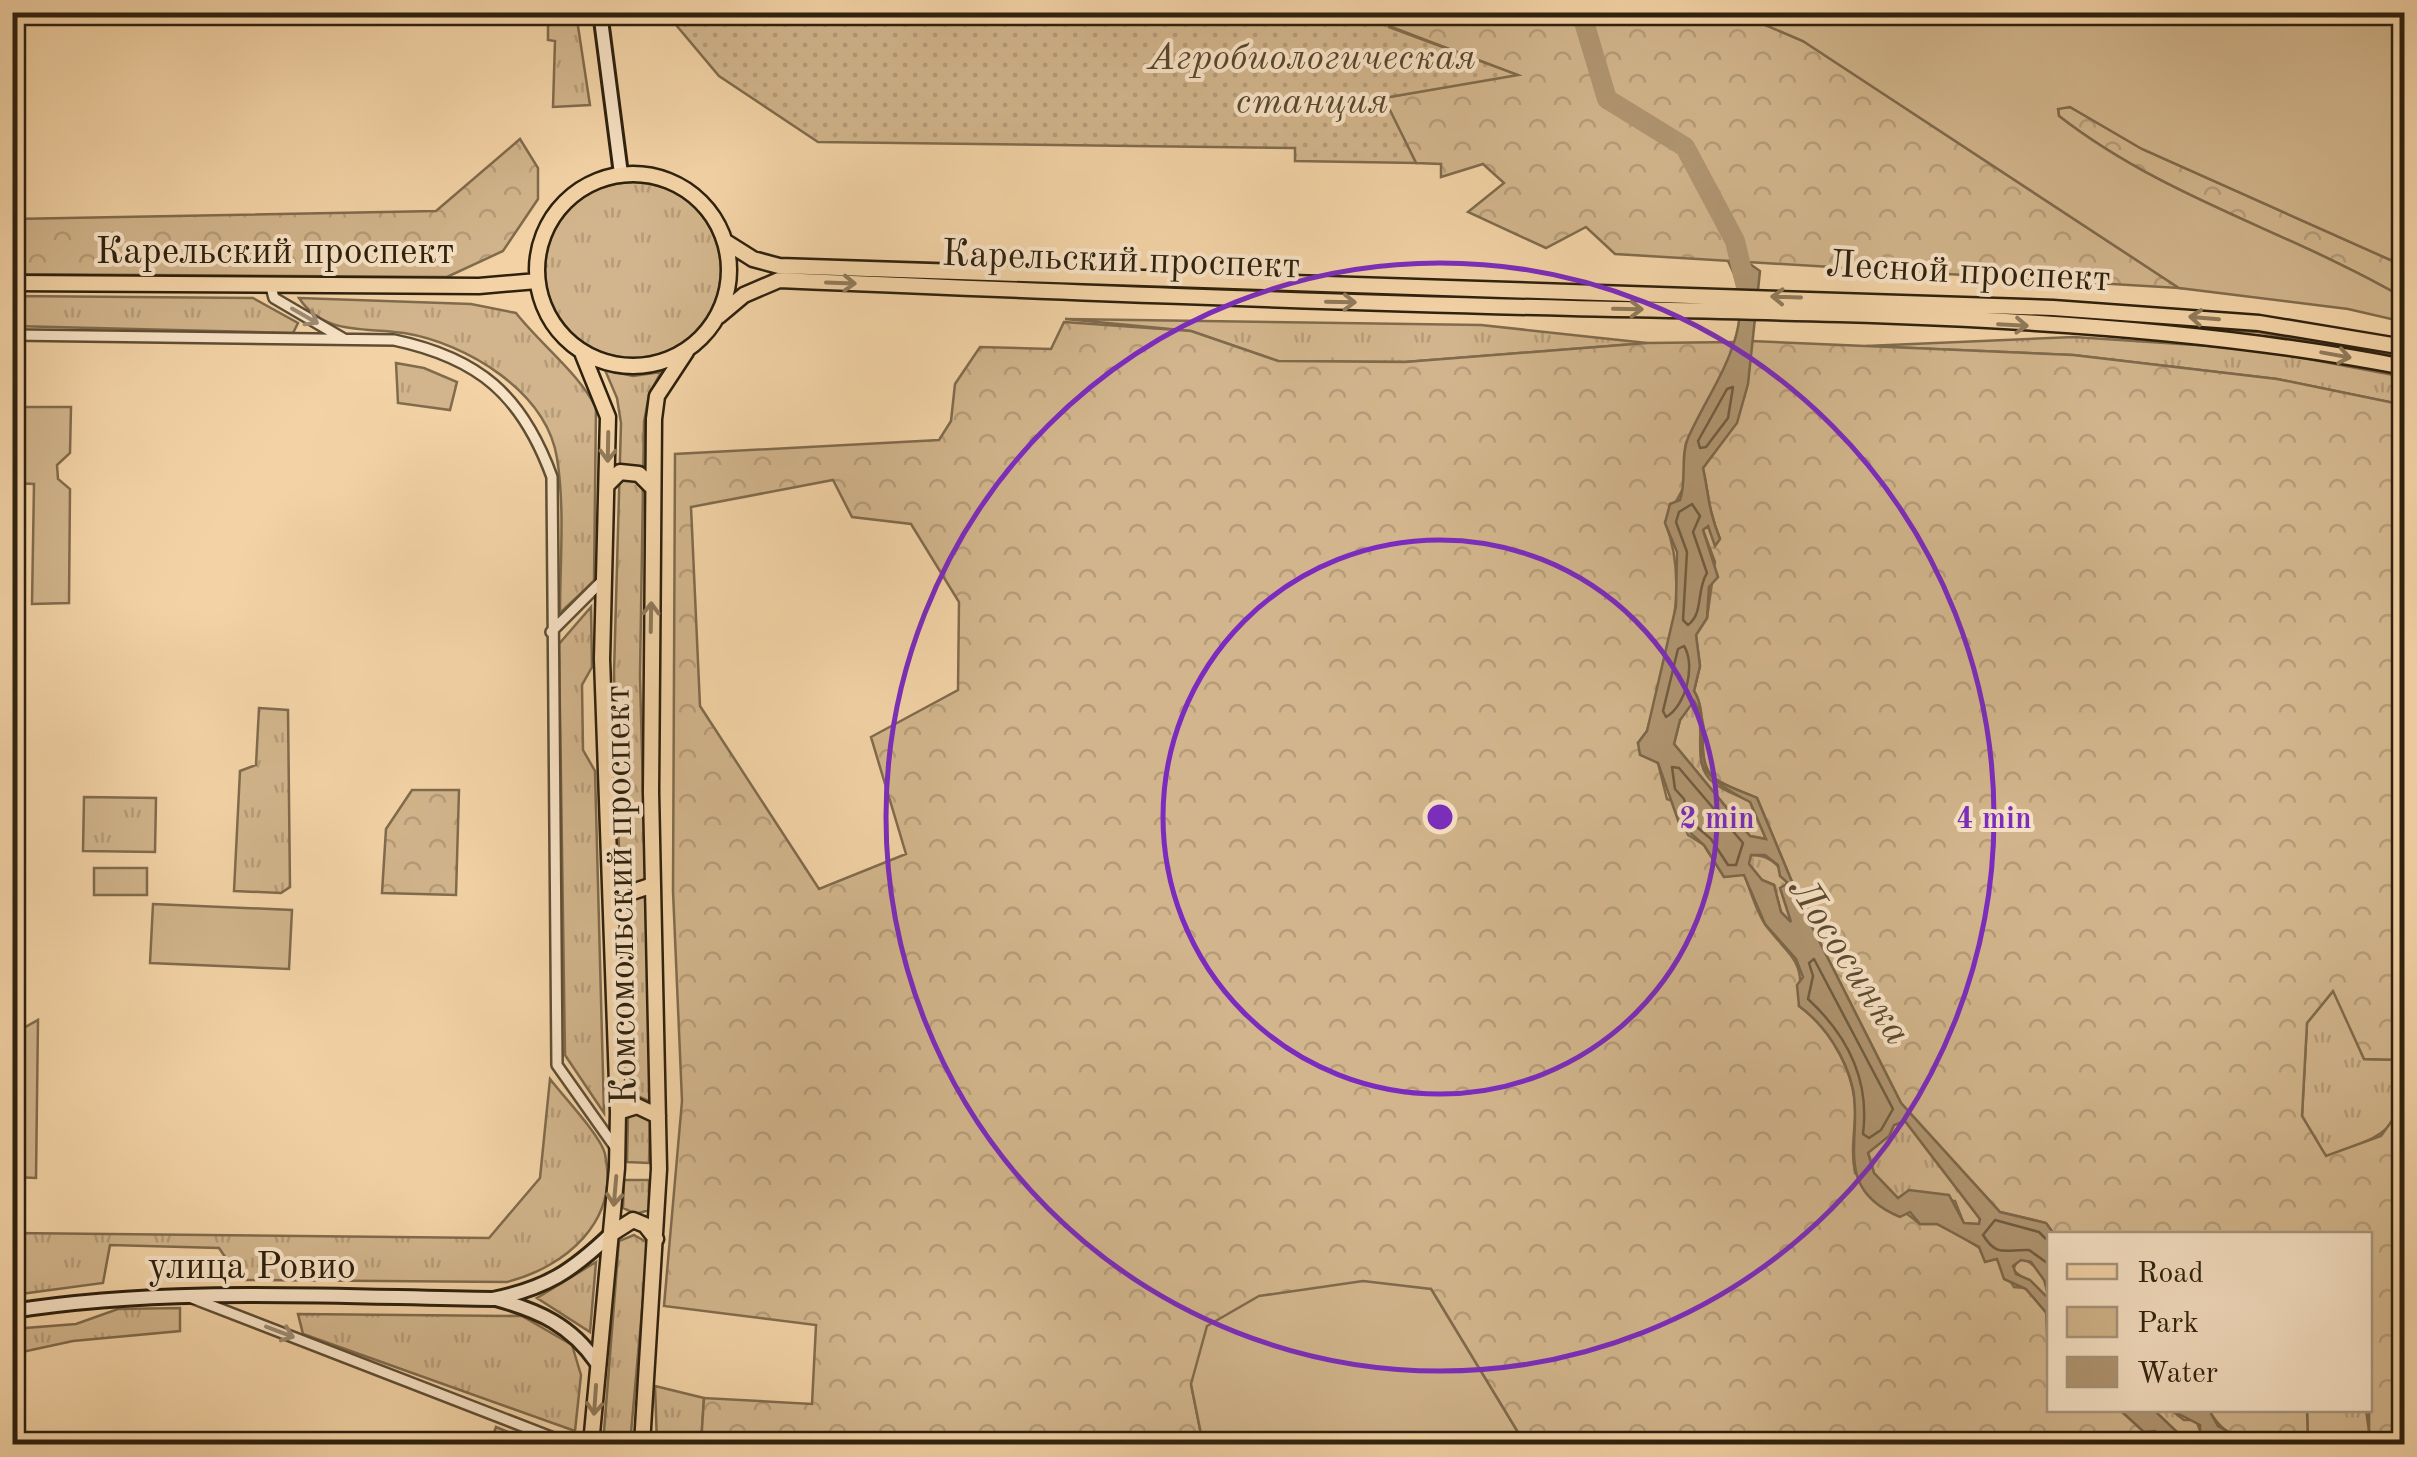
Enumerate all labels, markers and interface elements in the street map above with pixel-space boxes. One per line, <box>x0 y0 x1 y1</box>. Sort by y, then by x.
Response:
park label: Агробиологическая станция <box>1146 40 1476 122</box>
street label: Карельский проспект <box>96 234 454 272</box>
street label: Карельский проспект <box>941 236 1301 286</box>
street label: Лесной проспект <box>1824 247 2112 299</box>
one-way arrow <box>825 273 857 292</box>
one-way arrow <box>1770 287 1802 306</box>
one-way arrow <box>1324 292 1356 311</box>
one-way arrow <box>1611 299 1643 318</box>
one-way arrow <box>290 306 319 326</box>
one-way arrow <box>2189 308 2221 327</box>
one-way arrow <box>1996 316 2028 335</box>
one-way arrow <box>2319 346 2352 365</box>
one-way arrow <box>598 430 618 462</box>
one-way arrow <box>641 601 660 633</box>
street label: Комсомольский проспект <box>599 685 645 1105</box>
centre of rings <box>1422 799 1458 835</box>
text: 2 min <box>1679 805 1755 835</box>
text: 4 min <box>1956 805 2032 835</box>
water label: Лососинка <box>1779 871 1917 1053</box>
one-way arrow <box>605 1175 624 1207</box>
legend <box>2047 1232 2372 1412</box>
street label: улица Ровио <box>148 1249 356 1287</box>
text: Road <box>2137 1259 2204 1289</box>
text: Park <box>2137 1309 2199 1339</box>
one-way arrow <box>265 1325 295 1343</box>
text: Water <box>2137 1359 2218 1389</box>
one-way arrow <box>585 1384 604 1416</box>

